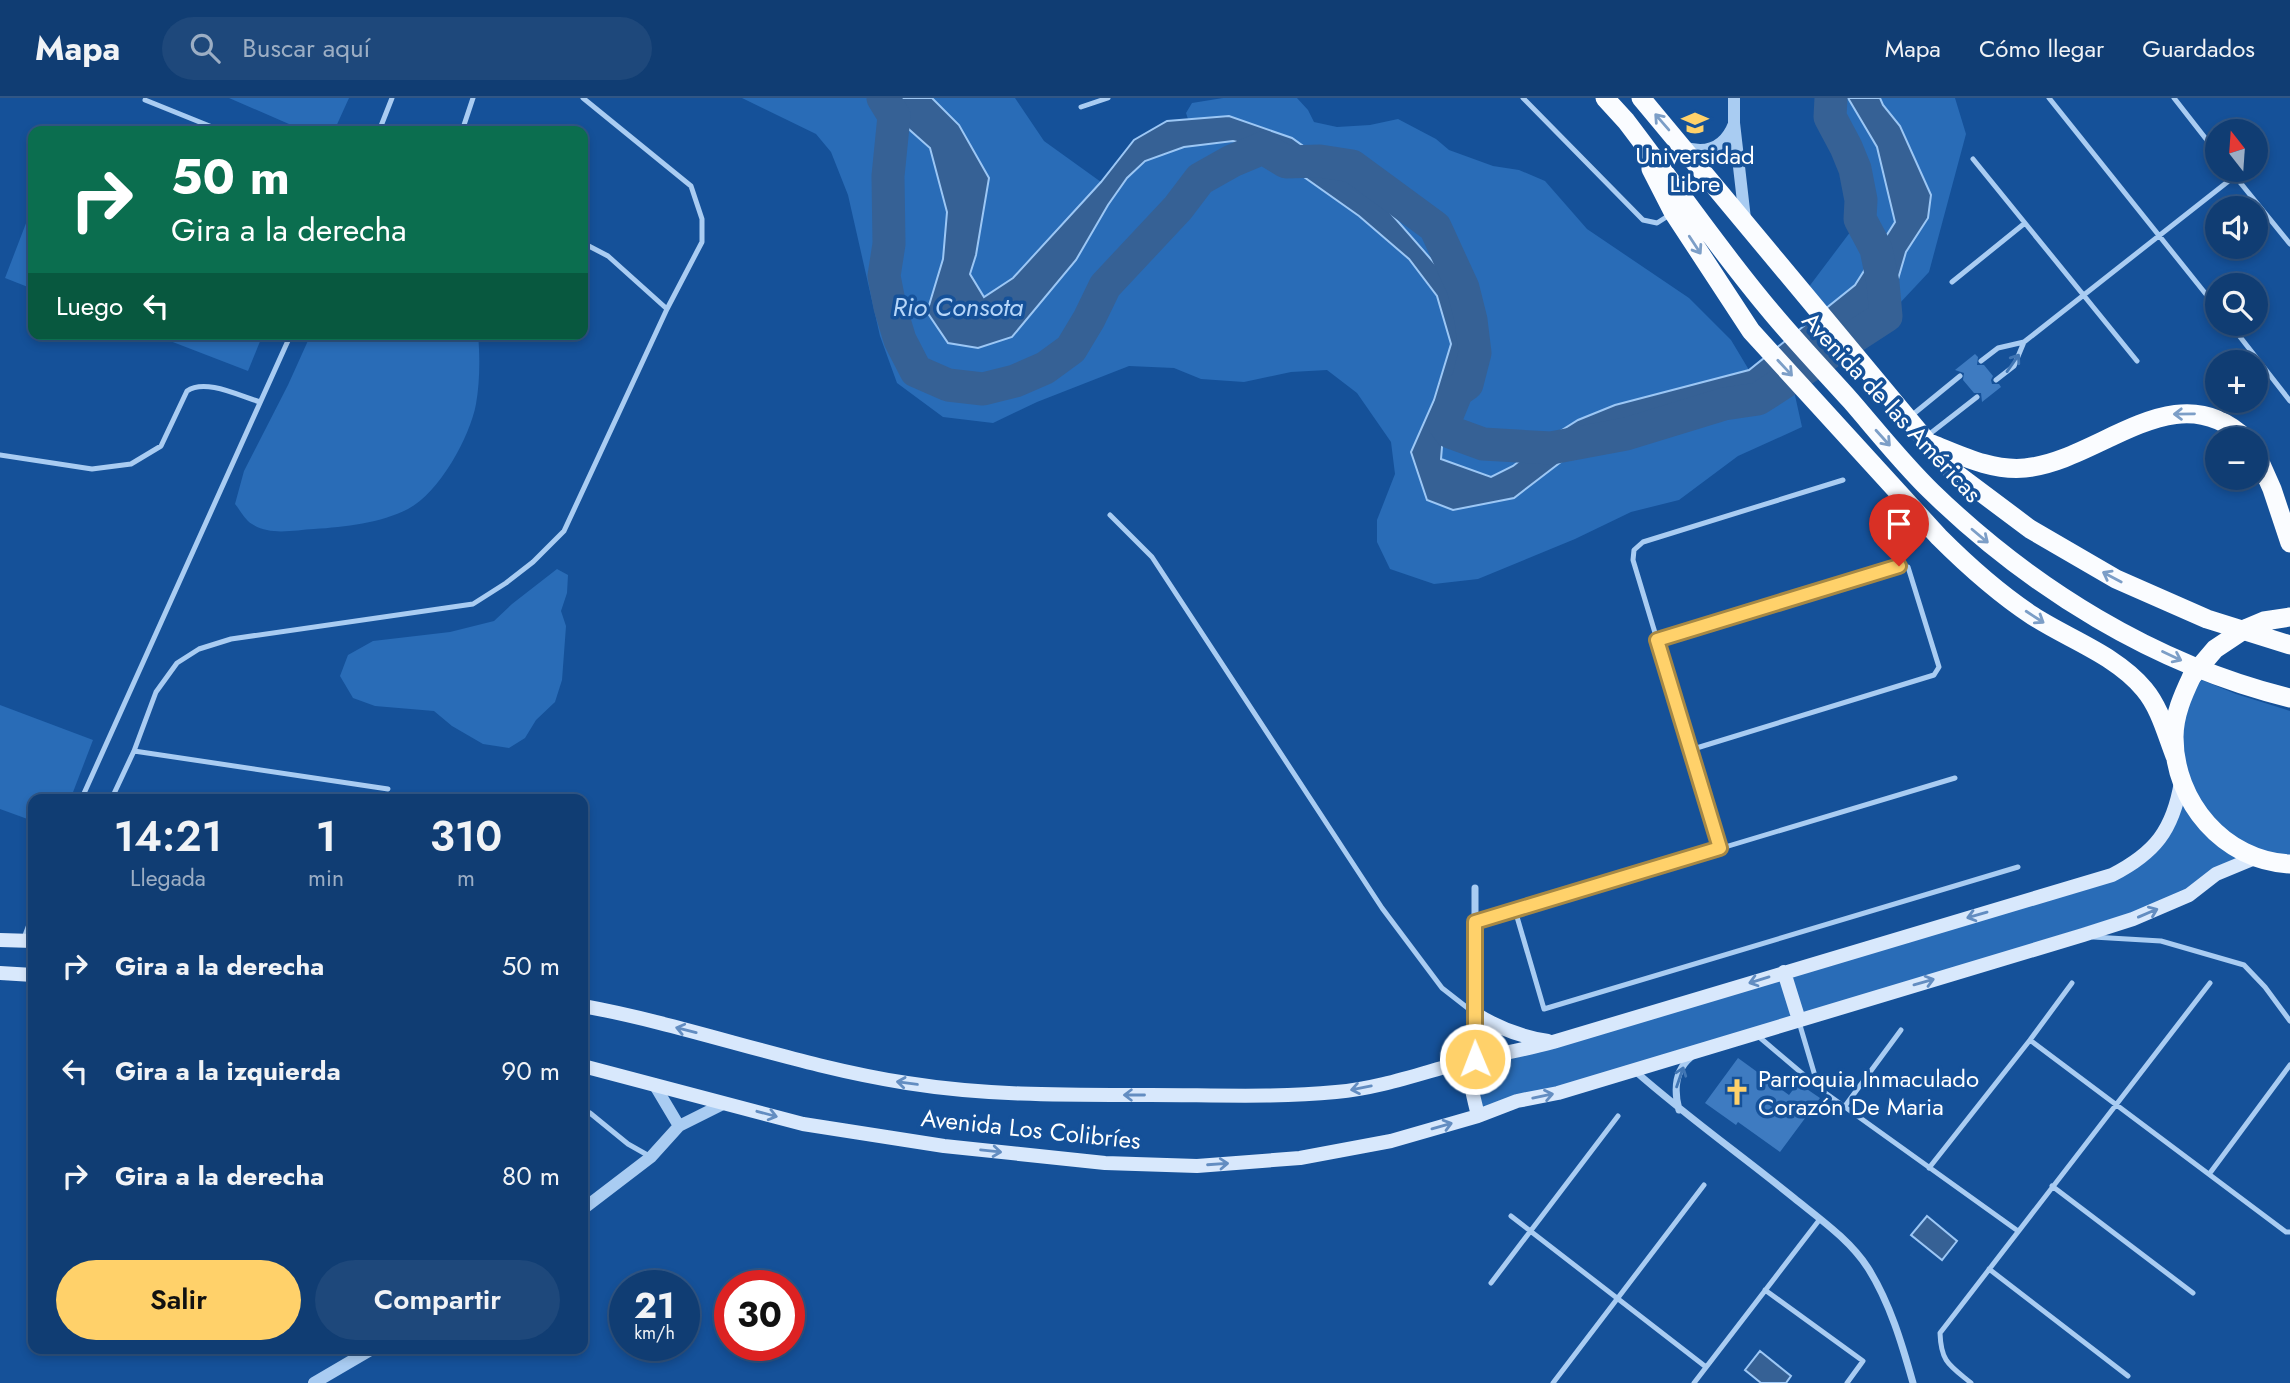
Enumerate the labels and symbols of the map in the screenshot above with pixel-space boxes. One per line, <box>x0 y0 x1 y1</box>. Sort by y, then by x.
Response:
school or university icon: Universidad Libre <box>1680 108 1710 138</box>
one-way arrow <box>1654 114 1670 132</box>
north arrow <box>2205 119 2268 182</box>
place label: Universidad Libre <box>1635 138 1755 201</box>
one-way arrow <box>1687 235 1702 254</box>
water label: Rio Consota <box>893 288 1024 326</box>
street label: Avenida de las Américas <box>1794 304 1990 510</box>
one-way arrow <box>2005 354 2020 373</box>
one-way arrow <box>1777 359 1793 377</box>
one-way arrow <box>2173 407 2196 421</box>
one-way arrow <box>1875 429 1892 446</box>
pin <box>1869 494 1929 566</box>
one-way arrow <box>1971 528 1989 544</box>
one-way arrow <box>2102 569 2123 583</box>
one-way arrow <box>2025 610 2044 624</box>
one-way arrow <box>2161 650 2182 663</box>
one-way arrow <box>2137 906 2158 919</box>
one-way arrow <box>1967 910 1989 923</box>
one-way arrow <box>1748 974 1770 987</box>
one-way arrow <box>1913 975 1935 988</box>
position arrow <box>1438 1022 1512 1096</box>
one-way arrow <box>676 1023 698 1036</box>
place label: Parroquia Inmaculado Corazón De Maria <box>1758 1061 1979 1124</box>
one-way arrow <box>1675 1067 1687 1088</box>
one-way arrow <box>897 1076 919 1089</box>
church icon: Parroquia Inmaculado Corazón De Maria <box>1722 1077 1752 1107</box>
one-way arrow <box>1350 1081 1373 1095</box>
one-way arrow <box>1123 1088 1146 1102</box>
one-way arrow <box>1531 1089 1554 1103</box>
street label: Avenida Los Colibríes <box>919 1100 1143 1158</box>
one-way arrow <box>755 1108 778 1121</box>
one-way arrow <box>1431 1119 1453 1132</box>
one-way arrow <box>980 1144 1002 1157</box>
one-way arrow <box>1206 1157 1229 1170</box>
speed limit sign: 30 <box>714 1270 805 1361</box>

